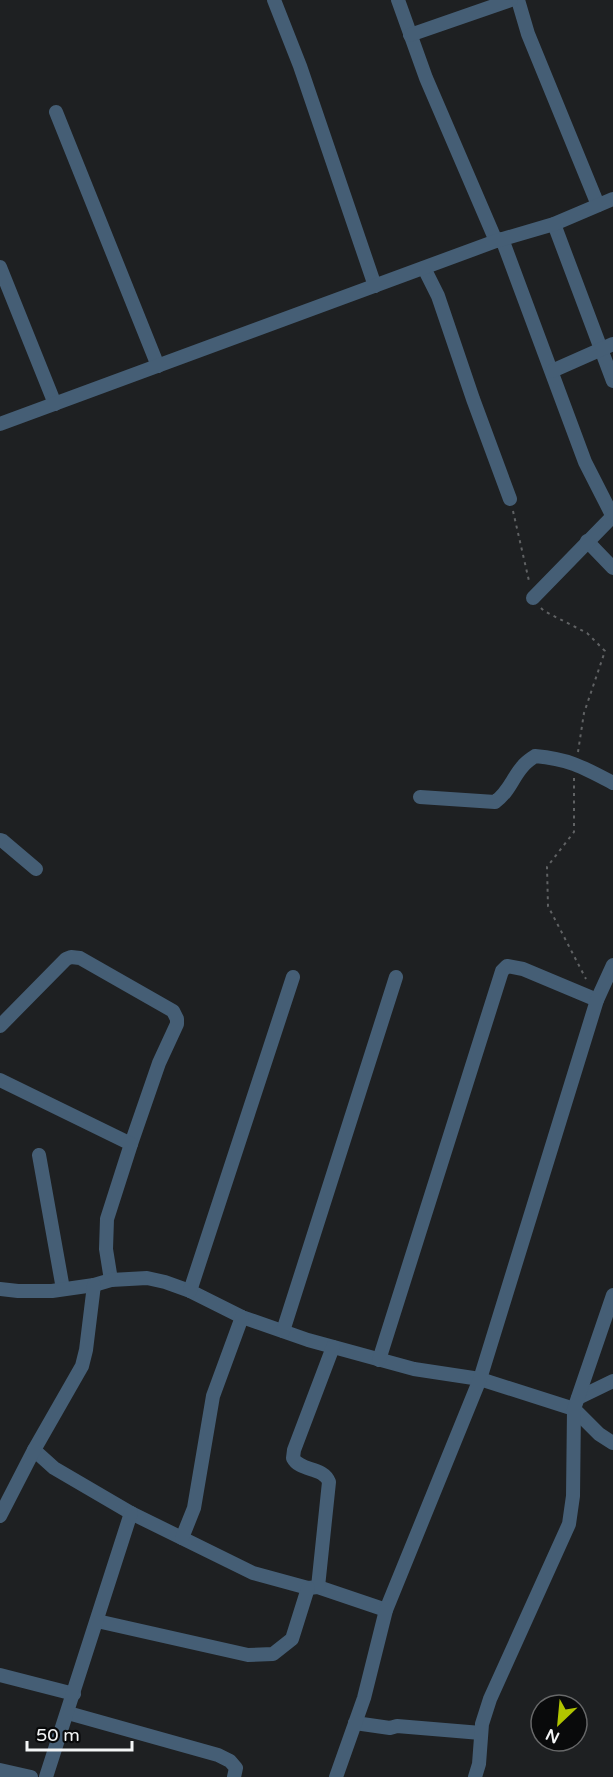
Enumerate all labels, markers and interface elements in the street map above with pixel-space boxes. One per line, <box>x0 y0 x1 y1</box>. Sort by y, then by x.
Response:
north arrow <box>529 1693 589 1753</box>
scale bar <box>27 1714 132 1752</box>
text: 50 m <box>36 1724 80 1746</box>
text: N <box>543 1724 563 1747</box>

